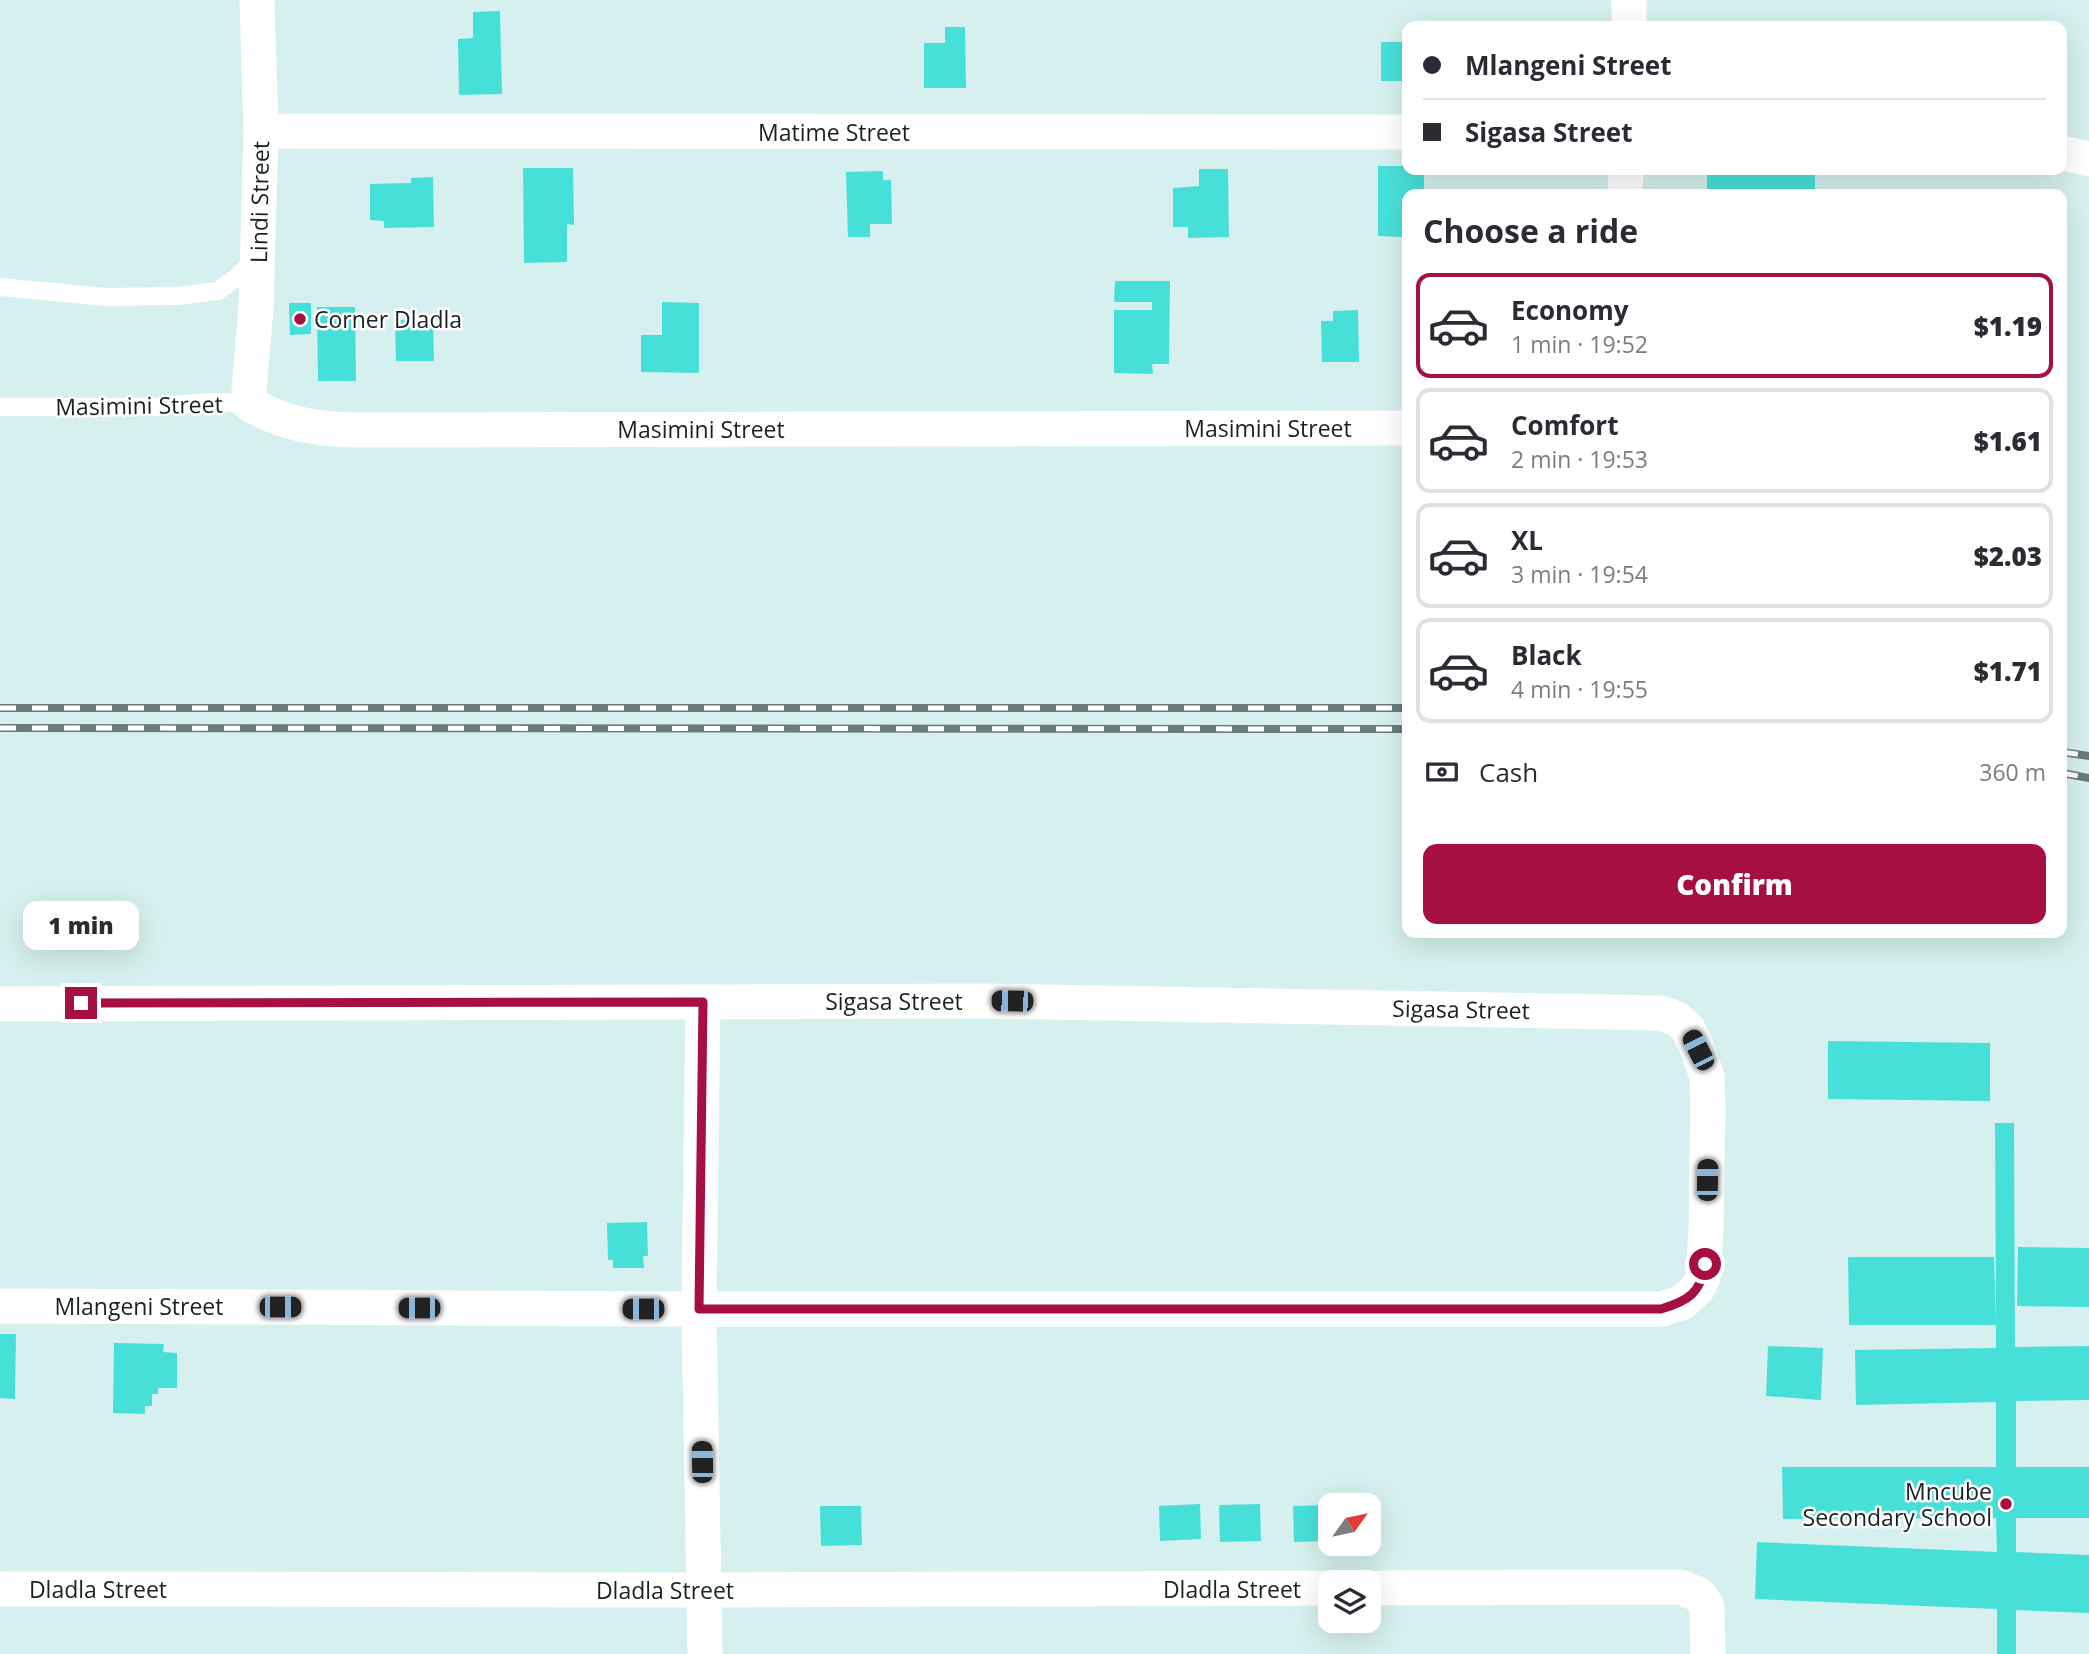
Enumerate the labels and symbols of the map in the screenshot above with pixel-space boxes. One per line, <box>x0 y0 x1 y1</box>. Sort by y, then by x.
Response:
street label: Matime Street <box>758 116 910 148</box>
street label: Lindi Street <box>242 141 276 263</box>
place label: Corner Dladla <box>314 303 462 335</box>
marker: Corner Dladla <box>292 311 308 327</box>
street label: Masimini Street <box>55 388 223 422</box>
street label: Masimini Street <box>1184 412 1352 444</box>
street label: Masimini Street <box>617 413 785 445</box>
callout: 1 min <box>23 902 139 950</box>
street label: Sigasa Street <box>825 985 963 1017</box>
route end <box>65 987 97 1019</box>
car <box>991 990 1034 1012</box>
street label: Sigasa Street <box>1392 992 1530 1026</box>
car <box>1680 1027 1717 1073</box>
car <box>1697 1159 1718 1201</box>
route start <box>1689 1248 1721 1280</box>
street label: Mlangeni Street <box>55 1290 223 1322</box>
car <box>260 1297 302 1318</box>
car <box>399 1298 441 1319</box>
car <box>623 1299 665 1320</box>
car <box>692 1441 713 1483</box>
place label: Mncube Secondary School <box>1803 1475 1992 1533</box>
north arrow <box>1318 1493 1381 1556</box>
marker: Mncube Secondary School <box>1998 1496 2014 1512</box>
street label: Dladla Street <box>29 1573 167 1605</box>
street label: Dladla Street <box>1163 1573 1301 1605</box>
street label: Dladla Street <box>596 1574 734 1606</box>

